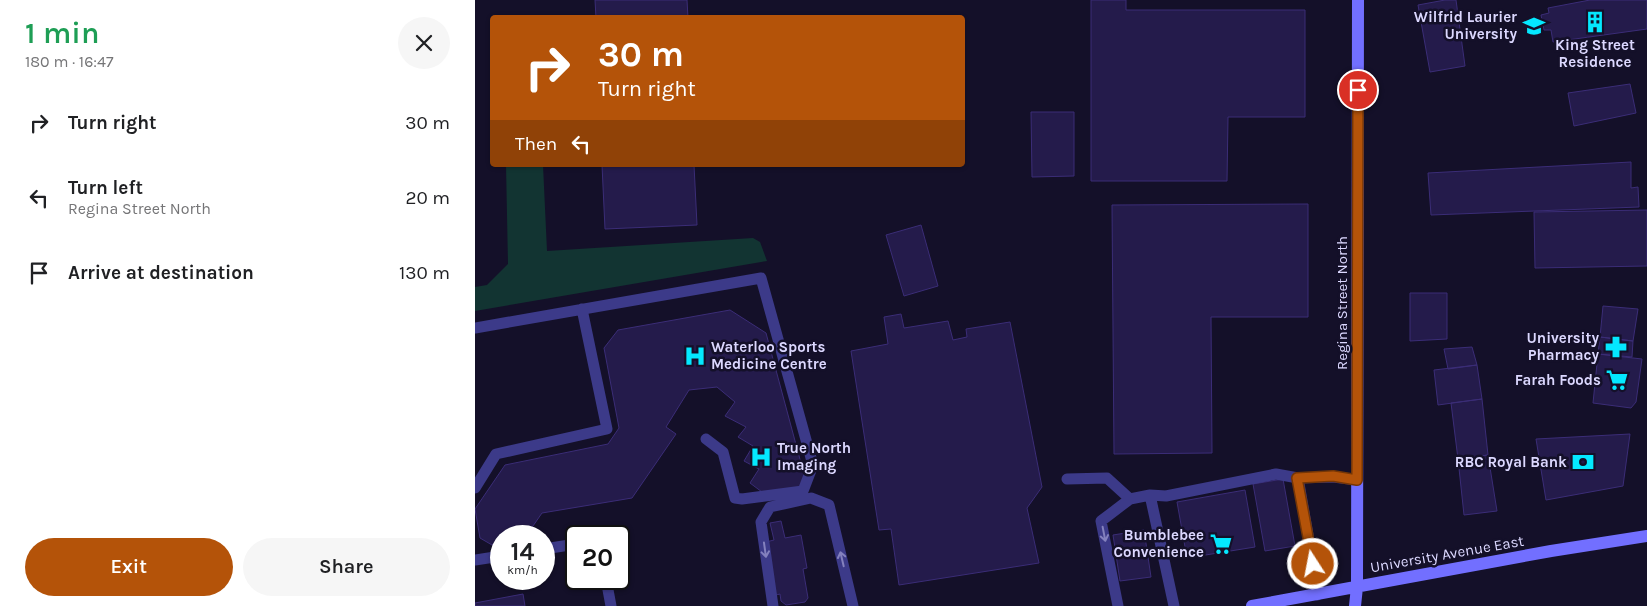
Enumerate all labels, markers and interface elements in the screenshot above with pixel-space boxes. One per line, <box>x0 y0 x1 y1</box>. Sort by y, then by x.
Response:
place label: Wilfrid Laurier University <box>1414 8 1517 43</box>
building icon: King Street Residence <box>1582 9 1608 35</box>
school or university icon: Wilfrid Laurier University <box>1521 13 1547 39</box>
text: 1 min <box>25 15 99 51</box>
button: close <box>398 17 450 69</box>
text: 30 m <box>598 34 684 75</box>
icon: right <box>515 35 580 100</box>
place label: King Street Residence <box>1555 36 1635 71</box>
text: 180 m · 16:47 <box>25 52 113 71</box>
pin <box>1337 69 1379 111</box>
text: Turn right <box>598 76 696 102</box>
icon: arrive <box>1344 76 1372 104</box>
icon: right <box>25 109 53 137</box>
text: Turn right <box>68 112 157 134</box>
text: 30 m <box>405 112 450 134</box>
icon: left <box>567 130 595 158</box>
text: Then <box>515 133 557 155</box>
text: Turn left <box>68 177 143 199</box>
icon: left <box>25 184 53 212</box>
text: 20 m <box>405 187 450 209</box>
text: Regina Street North <box>68 199 211 218</box>
street label: Regina Street North <box>1333 236 1351 370</box>
icon: arrive <box>25 259 53 287</box>
text: Arrive at destination <box>68 262 254 284</box>
text: 130 m <box>399 262 450 284</box>
place label: University Pharmacy <box>1526 329 1599 364</box>
pharmacy icon: University Pharmacy <box>1603 334 1629 360</box>
place label: Waterloo Sports Medicine Centre <box>711 338 827 373</box>
hospital icon: Waterloo Sports Medicine Centre <box>682 343 708 369</box>
supermarket icon: Farah Foods <box>1604 367 1630 393</box>
place label: Farah Foods <box>1515 371 1601 389</box>
place label: True North Imaging <box>777 439 851 474</box>
hospital icon: True North Imaging <box>748 444 774 470</box>
bank icon: RBC Royal Bank <box>1570 449 1596 475</box>
place label: RBC Royal Bank <box>1455 453 1567 471</box>
speed limit sign: 20 <box>565 525 630 590</box>
one-way arrow <box>1099 525 1109 541</box>
place label: Bumblebee Convenience <box>1113 526 1204 561</box>
supermarket icon: Bumblebee Convenience <box>1208 531 1234 557</box>
street label: University Avenue East <box>1369 532 1526 576</box>
text: 14 <box>511 537 534 566</box>
position arrow <box>1286 537 1338 589</box>
button: Exit <box>25 538 233 596</box>
button: Share <box>243 538 450 596</box>
one-way arrow <box>760 541 770 557</box>
one-way arrow <box>837 551 846 567</box>
text: km/h <box>507 563 538 577</box>

